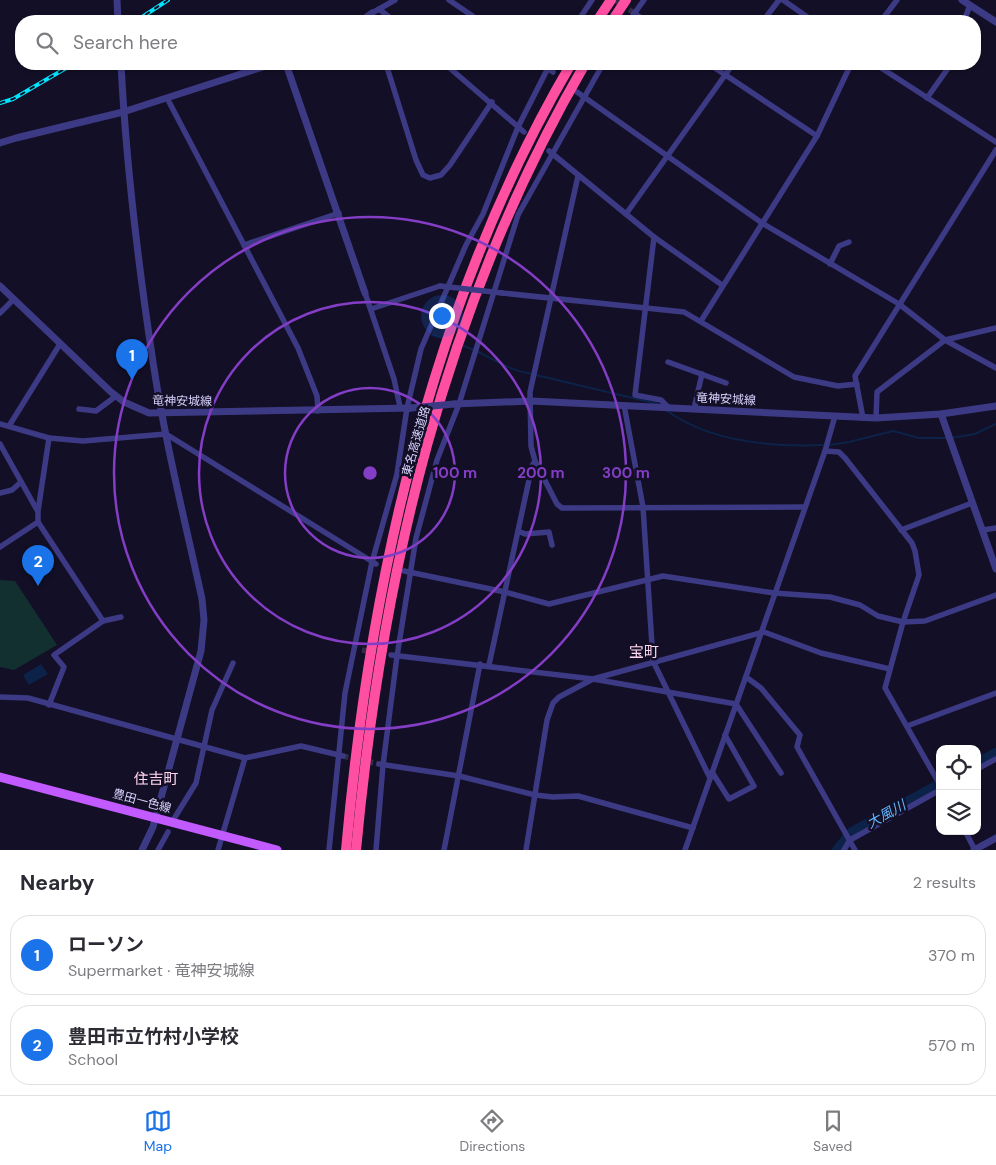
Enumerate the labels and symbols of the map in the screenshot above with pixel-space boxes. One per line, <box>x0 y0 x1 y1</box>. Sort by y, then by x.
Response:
your location <box>429 303 455 329</box>
pin: 1 <box>116 339 148 380</box>
street label: 竜神安城線 <box>696 389 756 409</box>
street label: 竜神安城線 <box>152 392 212 410</box>
street label: 東名高速道路 <box>398 404 434 478</box>
text: 100 m <box>433 463 477 483</box>
text: 200 m <box>517 463 565 483</box>
text: 300 m <box>602 463 650 483</box>
centre of rings <box>361 464 379 482</box>
pin: 2 <box>22 545 54 586</box>
district label: 宝町 <box>629 642 659 662</box>
district label: 住吉町 <box>133 769 179 789</box>
street label: 豊田一色線 <box>111 786 173 816</box>
water label: 大風川 <box>863 795 910 832</box>

